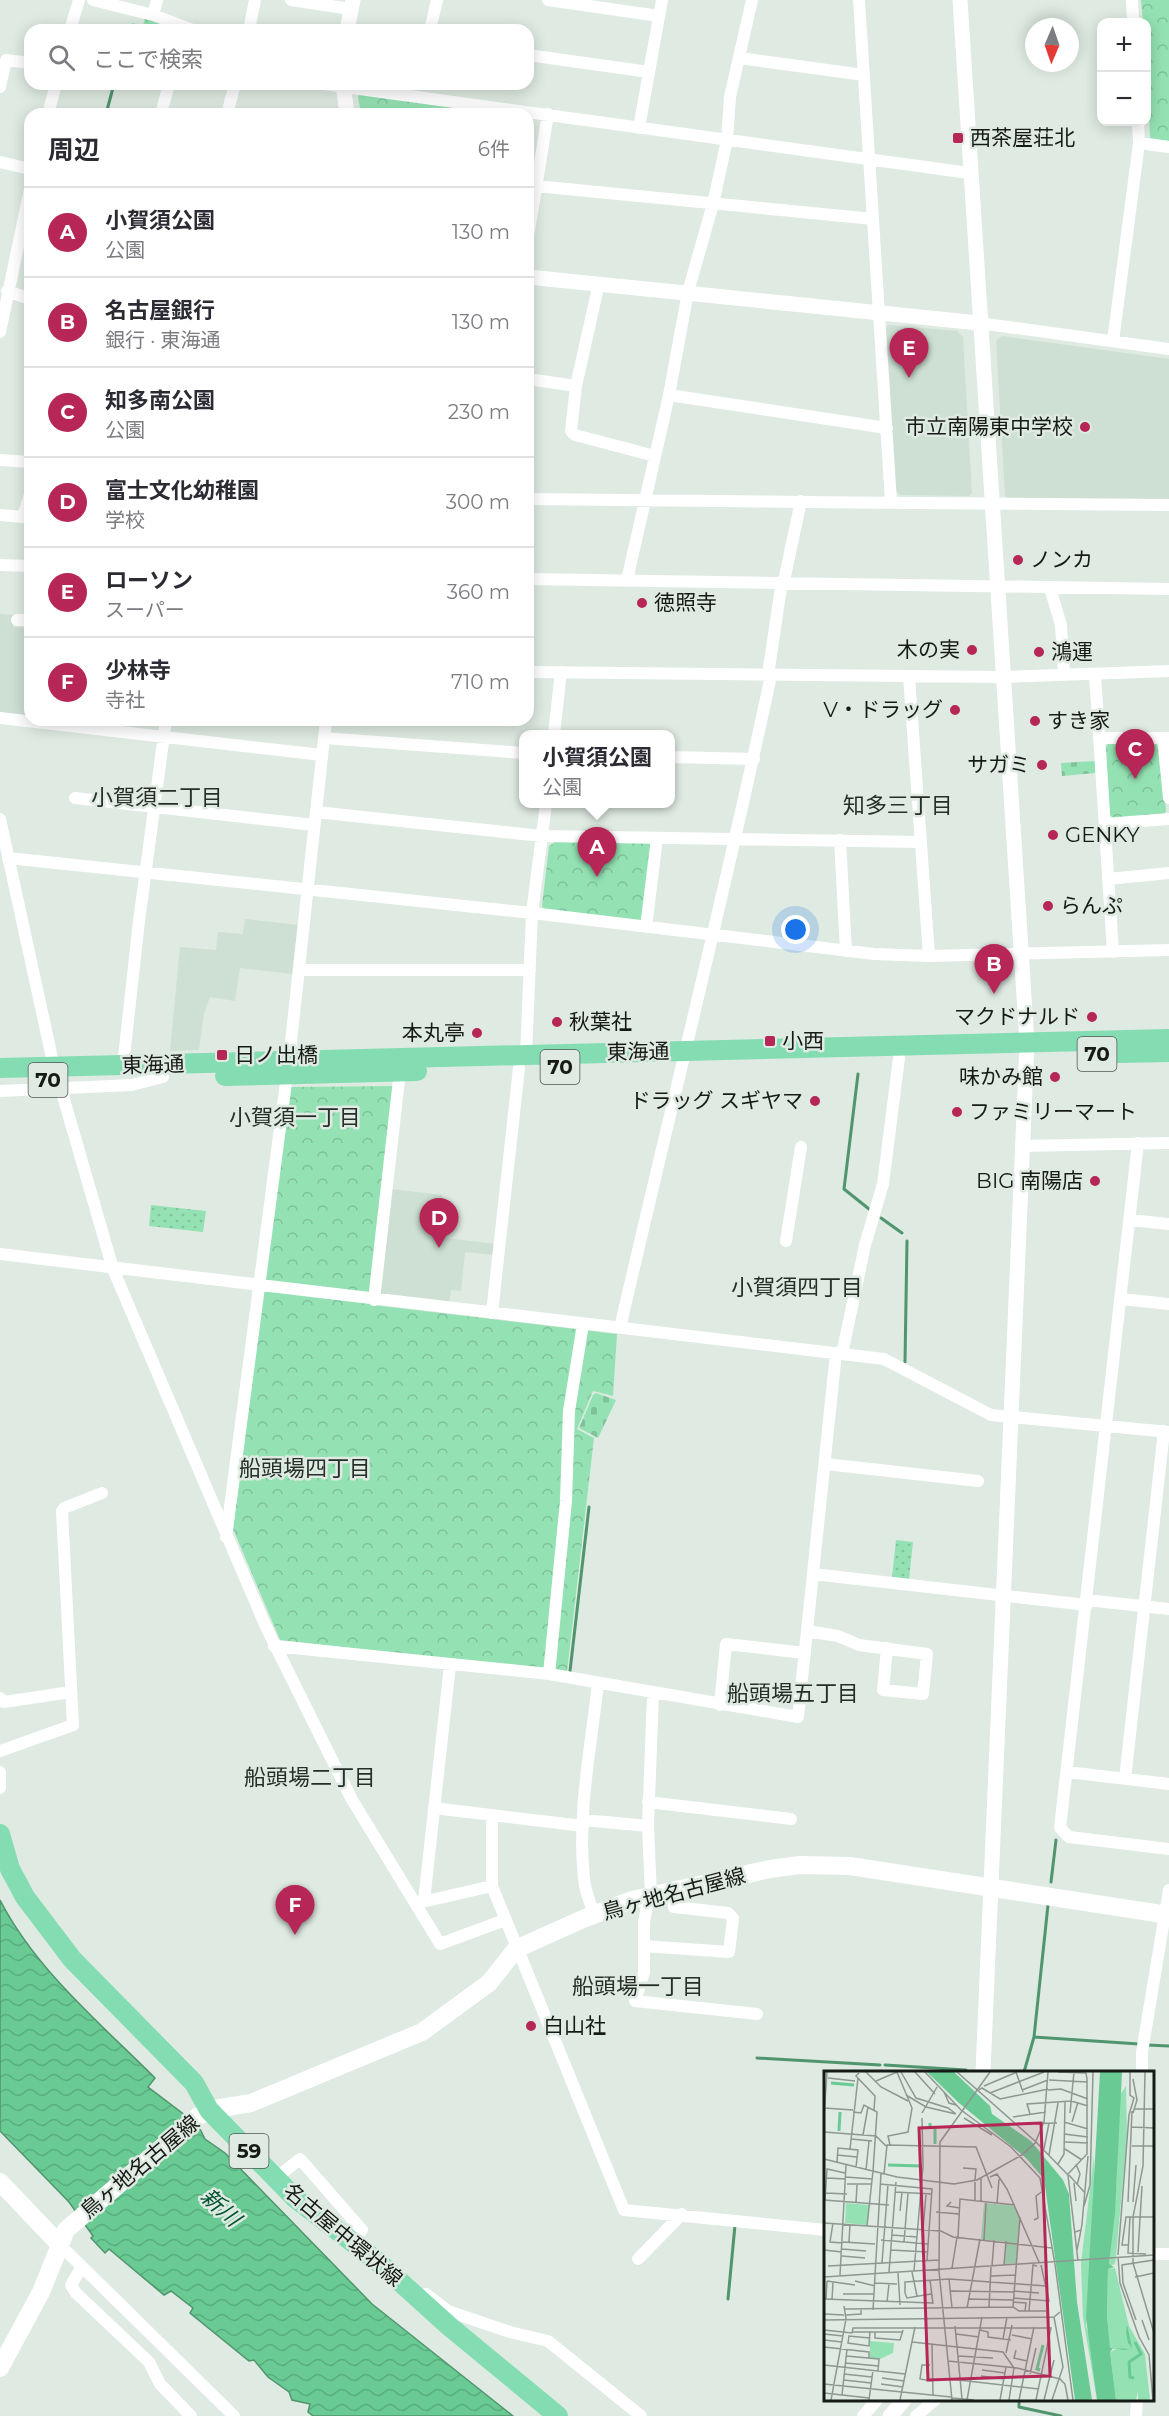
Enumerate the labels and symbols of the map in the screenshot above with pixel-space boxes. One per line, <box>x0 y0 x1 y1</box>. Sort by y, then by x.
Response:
north arrow <box>1025 18 1079 72</box>
place label: 西茶屋荘北 <box>970 125 1075 150</box>
marker: 西茶屋荘北 <box>951 131 965 145</box>
pin: E <box>890 328 928 378</box>
place label: 市立南陽東中学校 <box>905 414 1073 439</box>
marker: 市立南陽東中学校 <box>1078 420 1092 434</box>
place label: ノンカ <box>1030 547 1093 572</box>
marker: ノンカ <box>1011 553 1025 567</box>
place label: 徳照寺 <box>654 590 717 615</box>
marker: 徳照寺 <box>635 596 649 610</box>
place label: 木の実 <box>897 637 960 662</box>
place label: 鴻運 <box>1051 639 1093 664</box>
marker: 木の実 <box>965 643 979 657</box>
marker: 鴻運 <box>1032 645 1046 659</box>
place label: V・ドラッグ <box>823 697 943 722</box>
marker: V・ドラッグ <box>948 703 962 717</box>
place label: すき家 <box>1047 708 1110 733</box>
marker: すき家 <box>1028 714 1042 728</box>
pin: C <box>1116 730 1154 779</box>
place label: サガミ <box>967 752 1030 777</box>
marker: サガミ <box>1035 758 1049 772</box>
district label: 小賀須二丁目 <box>91 784 223 811</box>
district label: 知多三丁目 <box>843 792 953 819</box>
place label: GENKY <box>1065 822 1140 847</box>
pin: A <box>578 828 616 877</box>
marker: GENKY <box>1046 828 1060 842</box>
place label: らんぷ <box>1060 893 1123 918</box>
marker: らんぷ <box>1041 899 1055 913</box>
your location <box>781 915 810 944</box>
pin: B <box>974 944 1014 994</box>
place label: マクドナルド <box>954 1004 1080 1029</box>
place label: 秋葉社 <box>569 1009 632 1034</box>
marker: マクドナルド <box>1085 1010 1099 1024</box>
marker: 秋葉社 <box>550 1015 564 1029</box>
place label: 本丸亭 <box>402 1020 465 1045</box>
marker: 本丸亭 <box>470 1026 484 1040</box>
place label: 小西 <box>782 1028 824 1053</box>
marker: 小西 <box>763 1034 777 1048</box>
road number: 70 <box>1078 1037 1116 1071</box>
street label: 東海通 <box>606 1038 670 1065</box>
place label: 日ノ出橋 <box>234 1042 318 1067</box>
marker: 日ノ出橋 <box>215 1048 229 1062</box>
road number: 70 <box>540 1050 580 1084</box>
street label: 東海通 <box>121 1051 185 1078</box>
road number: 70 <box>28 1063 68 1097</box>
place label: 味かみ館 <box>959 1064 1043 1089</box>
marker: 味かみ館 <box>1048 1070 1062 1084</box>
place label: ドラッグ スギヤマ <box>629 1088 803 1113</box>
marker: ドラッグ スギヤマ <box>808 1094 822 1108</box>
place label: ファミリーマート <box>969 1099 1137 1124</box>
district label: 小賀須一丁目 <box>229 1104 361 1131</box>
marker: ファミリーマート <box>950 1105 964 1119</box>
place label: BIG 南陽店 <box>976 1168 1083 1193</box>
marker: BIG 南陽店 <box>1088 1174 1102 1188</box>
pin: D <box>420 1198 458 1248</box>
district label: 小賀須四丁目 <box>731 1274 863 1301</box>
district label: 船頭場四丁目 <box>239 1455 371 1482</box>
district label: 船頭場五丁目 <box>727 1680 859 1707</box>
district label: 船頭場二丁目 <box>244 1764 376 1791</box>
street label: 鳥ヶ地名古屋線 <box>600 1862 748 1925</box>
pin: F <box>276 1886 314 1935</box>
district label: 船頭場一丁目 <box>572 1973 704 2000</box>
place label: 白山社 <box>543 2013 606 2038</box>
marker: 白山社 <box>524 2019 538 2033</box>
inset map <box>824 2071 1154 2401</box>
street label: 鳥ヶ地名古屋線 <box>75 2110 204 2223</box>
road number: 59 <box>230 2134 268 2168</box>
street label: 名古屋中環状線 <box>279 2178 408 2291</box>
water label: 新川 <box>195 2183 248 2233</box>

